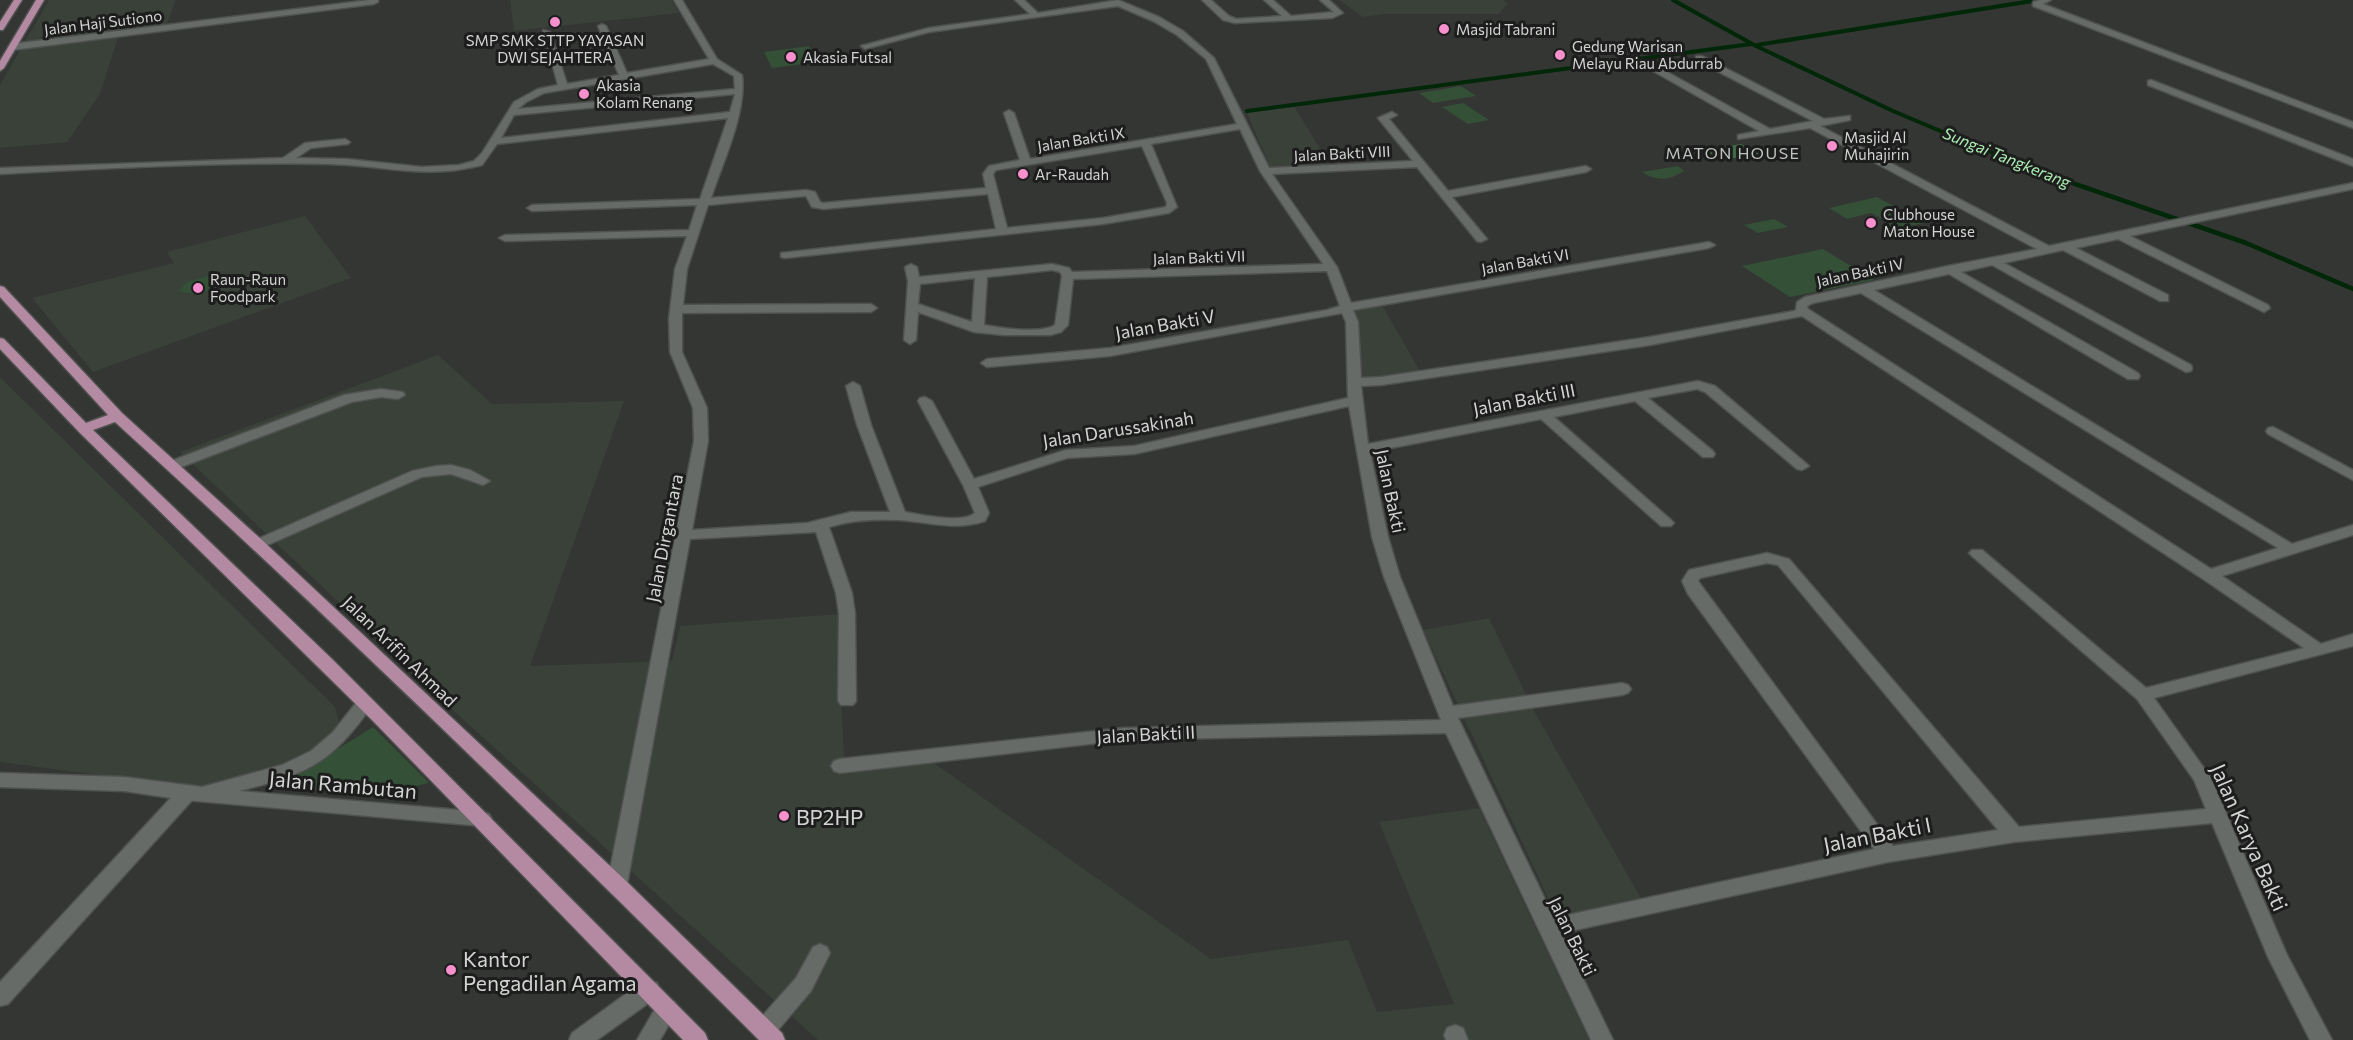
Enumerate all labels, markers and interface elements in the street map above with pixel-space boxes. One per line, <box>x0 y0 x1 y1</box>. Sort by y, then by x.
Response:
street label: Jalan Haji Sutiono <box>43 6 163 38</box>
marker: SMP SMK STTP YAYASAN DWI SEJAHTERA <box>548 15 562 29</box>
place label: Masjid Tabrani <box>1456 20 1555 38</box>
marker: Masjid Tabrani <box>1437 22 1451 36</box>
place label: SMP SMK STTP YAYASAN DWI SEJAHTERA <box>466 31 644 66</box>
place label: Gedung Warisan Melayu Riau Abdurrab <box>1572 37 1723 72</box>
place label: Akasia Futsal <box>803 48 892 66</box>
marker: Gedung Warisan Melayu Riau Abdurrab <box>1553 48 1567 62</box>
marker: Akasia Futsal <box>784 50 798 64</box>
place label: Akasia Kolam Renang <box>596 76 693 111</box>
marker: Akasia Kolam Renang <box>577 87 591 101</box>
street label: Jalan Bakti IX <box>1036 123 1126 155</box>
water label: Sungai Tangkerang <box>1940 123 2075 192</box>
place label: Masjid Al Muhajirin <box>1844 128 1909 163</box>
marker: Masjid Al Muhajirin <box>1825 139 1839 153</box>
street label: Jalan Bakti VIII <box>1293 141 1391 165</box>
district label: MATON HOUSE <box>1665 143 1801 162</box>
place label: Ar-Raudah <box>1035 165 1109 183</box>
marker: Ar-Raudah <box>1016 167 1030 181</box>
place label: Clubhouse Maton House <box>1883 205 1975 240</box>
marker: Clubhouse Maton House <box>1864 216 1878 230</box>
street label: Jalan Bakti VI <box>1480 244 1570 278</box>
street label: Jalan Bakti VII <box>1152 246 1246 268</box>
street label: Jalan Bakti IV <box>1815 254 1905 290</box>
place label: Raun-Raun Foodpark <box>210 270 286 305</box>
marker: Raun-Raun Foodpark <box>191 281 205 295</box>
street label: Jalan Bakti V <box>1113 304 1217 344</box>
street label: Jalan Bakti III <box>1471 378 1577 420</box>
street label: Jalan Darussakinah <box>1041 406 1195 452</box>
street label: Jalan Bakti <box>1371 447 1411 535</box>
street label: Jalan Dirgantara <box>641 472 687 604</box>
street label: Jalan Arifin Ahmad <box>338 591 462 711</box>
street label: Jalan Bakti II <box>1096 720 1196 748</box>
street label: Jalan Karya Bakti <box>2206 760 2294 914</box>
street label: Jalan Rambutan <box>268 765 418 803</box>
place label: BP2HP <box>796 804 863 829</box>
marker: BP2HP <box>777 809 791 823</box>
street label: Jalan Bakti I <box>1821 811 1933 857</box>
street label: Jalan Bakti <box>1544 893 1602 979</box>
place label: Kantor Pengadilan Agama <box>463 946 637 995</box>
marker: Kantor Pengadilan Agama <box>444 963 458 977</box>

